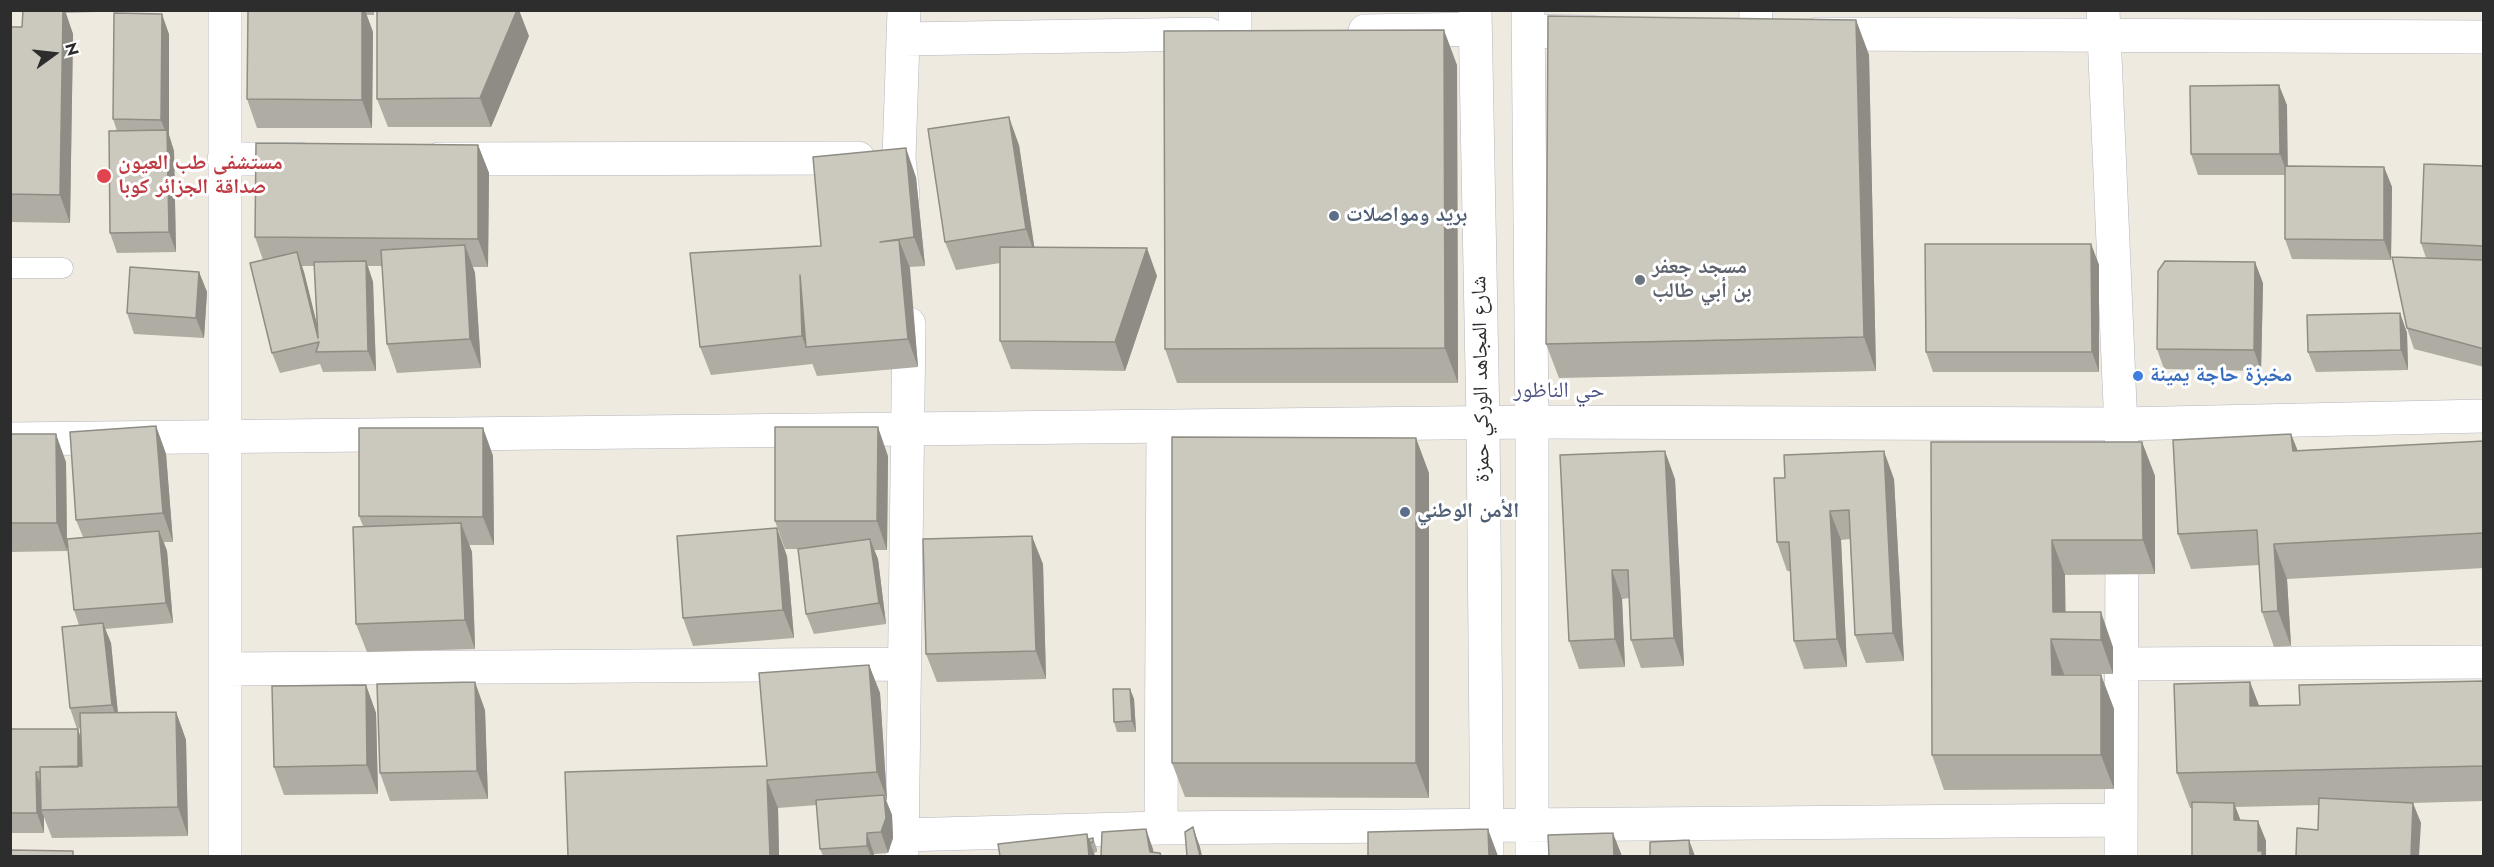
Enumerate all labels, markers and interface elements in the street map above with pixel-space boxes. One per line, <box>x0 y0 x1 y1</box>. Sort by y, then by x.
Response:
north arrow <box>24 24 84 84</box>
text: N <box>59 40 85 58</box>
place label: مستشفى طب العيون صداقة الجزائر كوبا <box>118 151 283 201</box>
marker: مستشفى طب العيون صداقة الجزائر كوبا <box>95 167 113 185</box>
place label: بريد ومواصلات <box>1346 203 1467 229</box>
marker: بريد ومواصلات <box>1327 209 1341 223</box>
place label: مسجد جعفر بن أبي طالب <box>1652 255 1751 305</box>
marker: مسجد جعفر بن أبي طالب <box>1633 273 1647 287</box>
street label: شارع المجاهد الوركي حمزة <box>1468 276 1496 482</box>
place label: مخبزة حاجة يمينة <box>2150 363 2292 389</box>
marker: مخبزة حاجة يمينة <box>2131 369 2145 383</box>
district label: حي الناظور <box>1514 379 1604 405</box>
place label: الأمن الوطني <box>1417 499 1519 525</box>
marker: الأمن الوطني <box>1398 505 1412 519</box>

